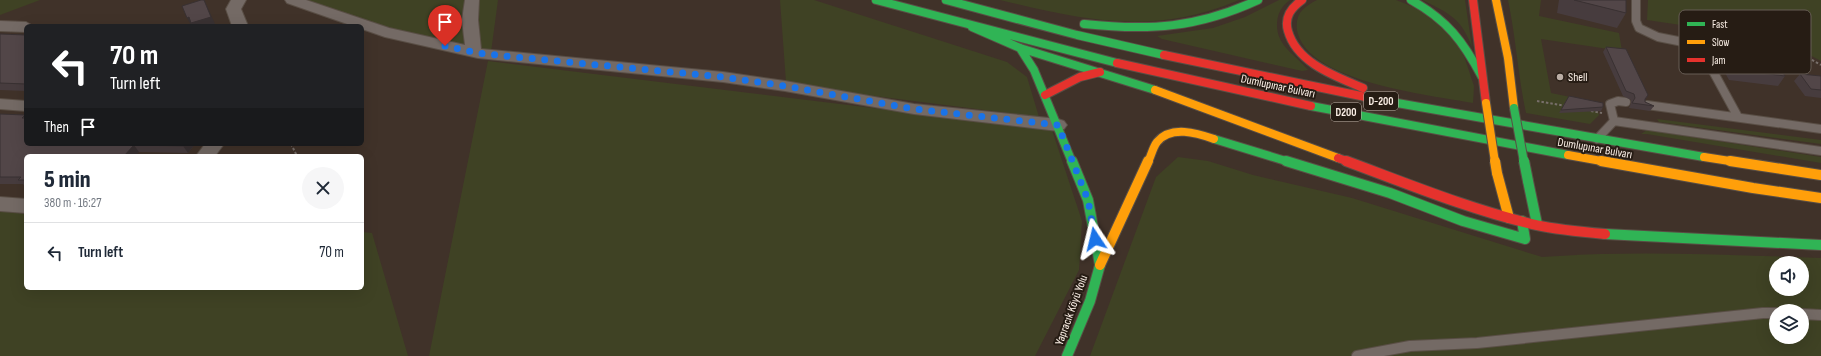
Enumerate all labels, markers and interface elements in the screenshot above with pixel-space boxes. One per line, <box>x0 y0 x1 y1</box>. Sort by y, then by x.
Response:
pin <box>428 5 462 46</box>
legend <box>1679 10 1811 74</box>
icon: arrive <box>434 11 456 33</box>
text: Fast <box>1712 18 1728 31</box>
text: Slow <box>1712 36 1729 49</box>
text: 70 m <box>110 39 158 72</box>
icon: left <box>44 40 96 92</box>
text: Jam <box>1711 54 1726 67</box>
place label: Shell <box>1568 70 1588 85</box>
street label: Dumlupınar Bulvarı <box>1239 71 1316 102</box>
marker: Shell <box>1555 72 1565 82</box>
text: Turn left <box>110 73 161 94</box>
road number: D-200 <box>1364 92 1398 110</box>
road number: D200 <box>1331 103 1361 121</box>
icon: arrive <box>77 116 99 138</box>
text: Then <box>44 118 69 137</box>
street label: Dumlupınar Bulvarı <box>1556 135 1633 162</box>
text: 5 min <box>44 165 91 194</box>
button: close <box>302 167 344 209</box>
text: 380 m · 16:27 <box>44 195 101 211</box>
position arrow <box>1074 218 1116 260</box>
icon: left <box>44 242 66 264</box>
text: Turn left <box>78 243 123 262</box>
text: 70 m <box>319 243 344 262</box>
map controls <box>1769 256 1809 344</box>
button: sound <box>1769 256 1809 296</box>
street label: Yapracık Köyü Yolu <box>1052 273 1091 347</box>
button: layers <box>1769 304 1809 344</box>

